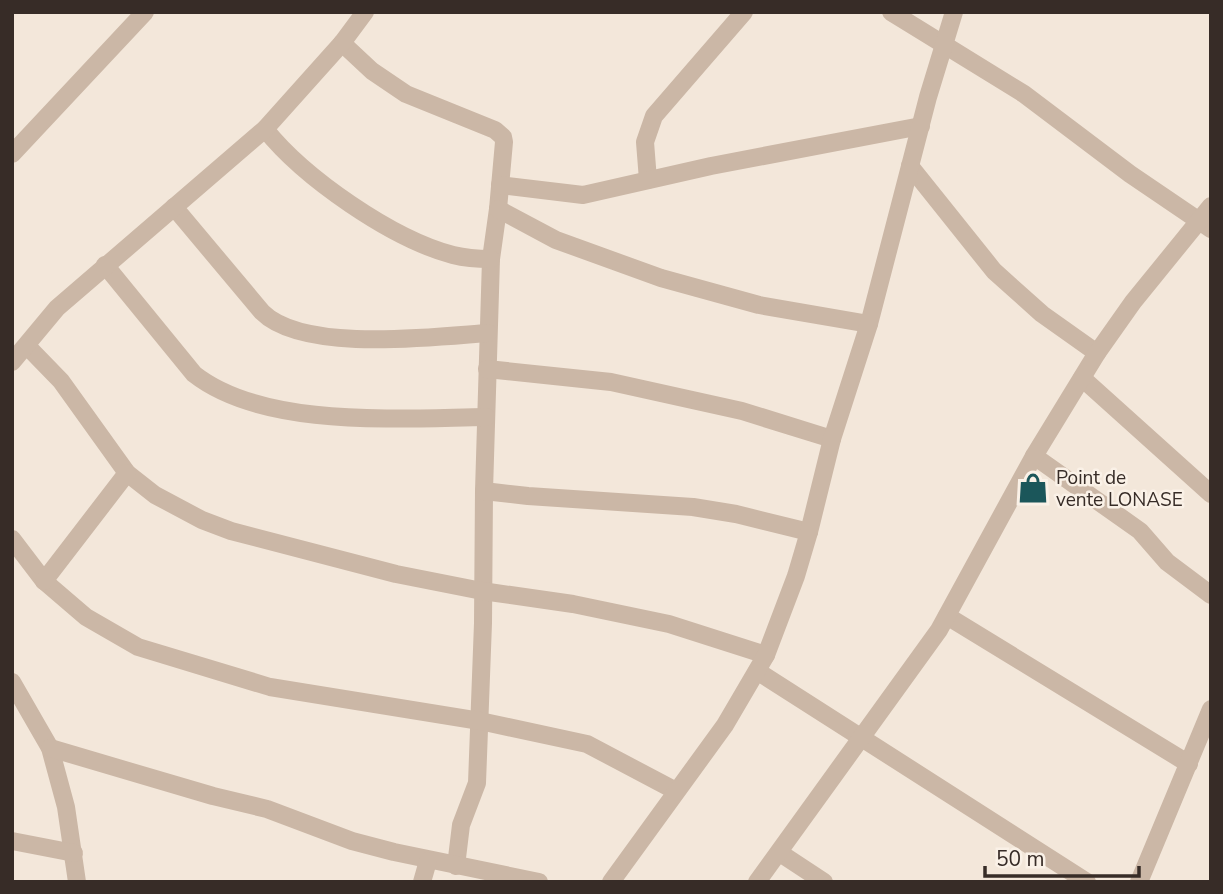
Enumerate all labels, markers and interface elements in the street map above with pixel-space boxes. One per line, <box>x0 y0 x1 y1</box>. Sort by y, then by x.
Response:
place label: Point de vente LONASE <box>1056 465 1183 513</box>
shop icon: Point de vente LONASE <box>1016 471 1050 505</box>
scale bar <box>985 834 1139 878</box>
text: 50 m <box>996 845 1045 873</box>

